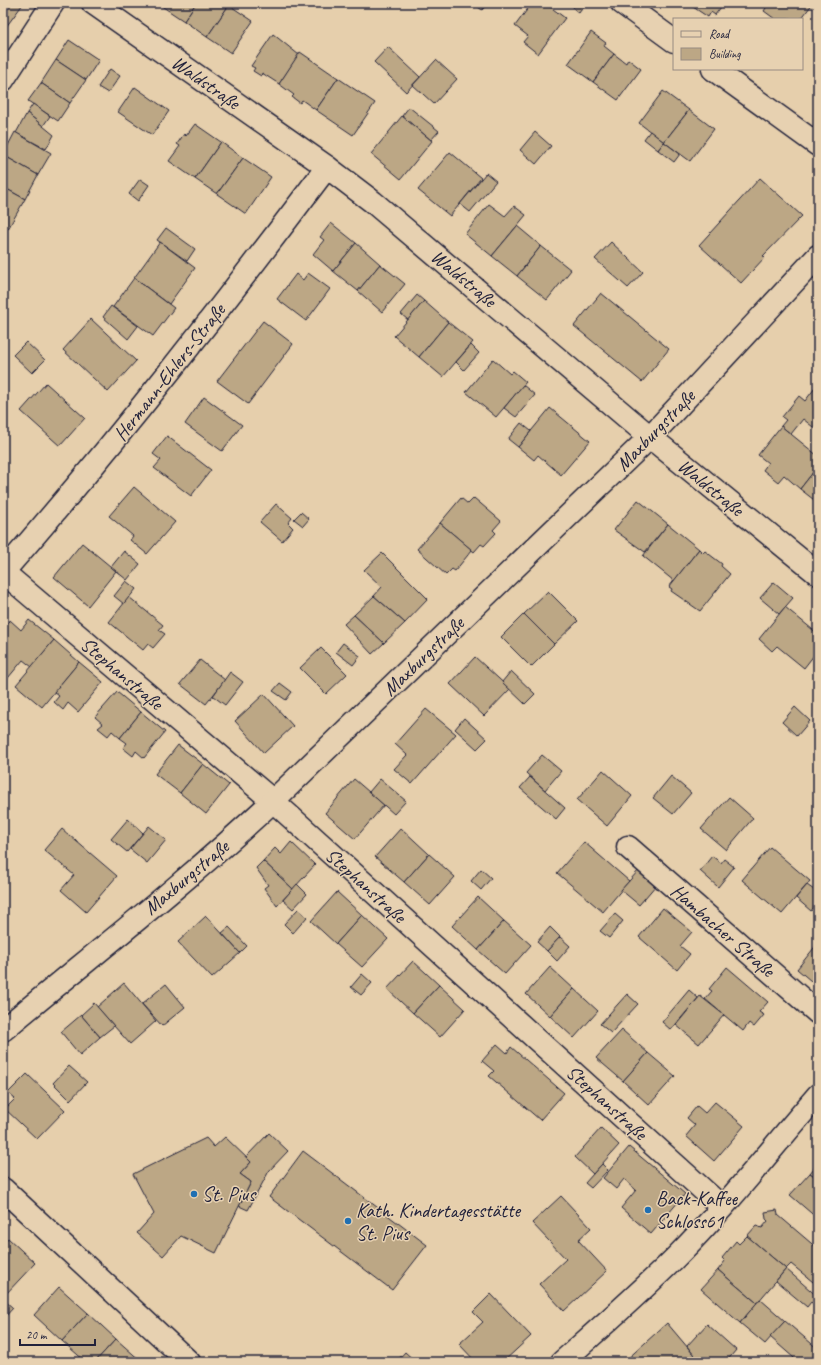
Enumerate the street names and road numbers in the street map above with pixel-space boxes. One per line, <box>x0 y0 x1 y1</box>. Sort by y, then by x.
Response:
street label: Waldstraße <box>167 50 246 116</box>
street label: Waldstraße <box>426 244 503 314</box>
street label: Hermann-Ehlers-Straße <box>108 298 232 446</box>
street label: Maxburgstraße <box>610 383 701 476</box>
street label: Waldstraße <box>673 453 750 522</box>
street label: Maxburgstraße <box>377 610 470 701</box>
street label: Stephanstraße <box>75 632 169 716</box>
street label: Maxburgstraße <box>139 834 235 920</box>
street label: Stephanstraße <box>320 843 412 929</box>
street label: Hambacher Straße <box>665 878 781 983</box>
street label: Stephanstraße <box>561 1060 653 1146</box>

